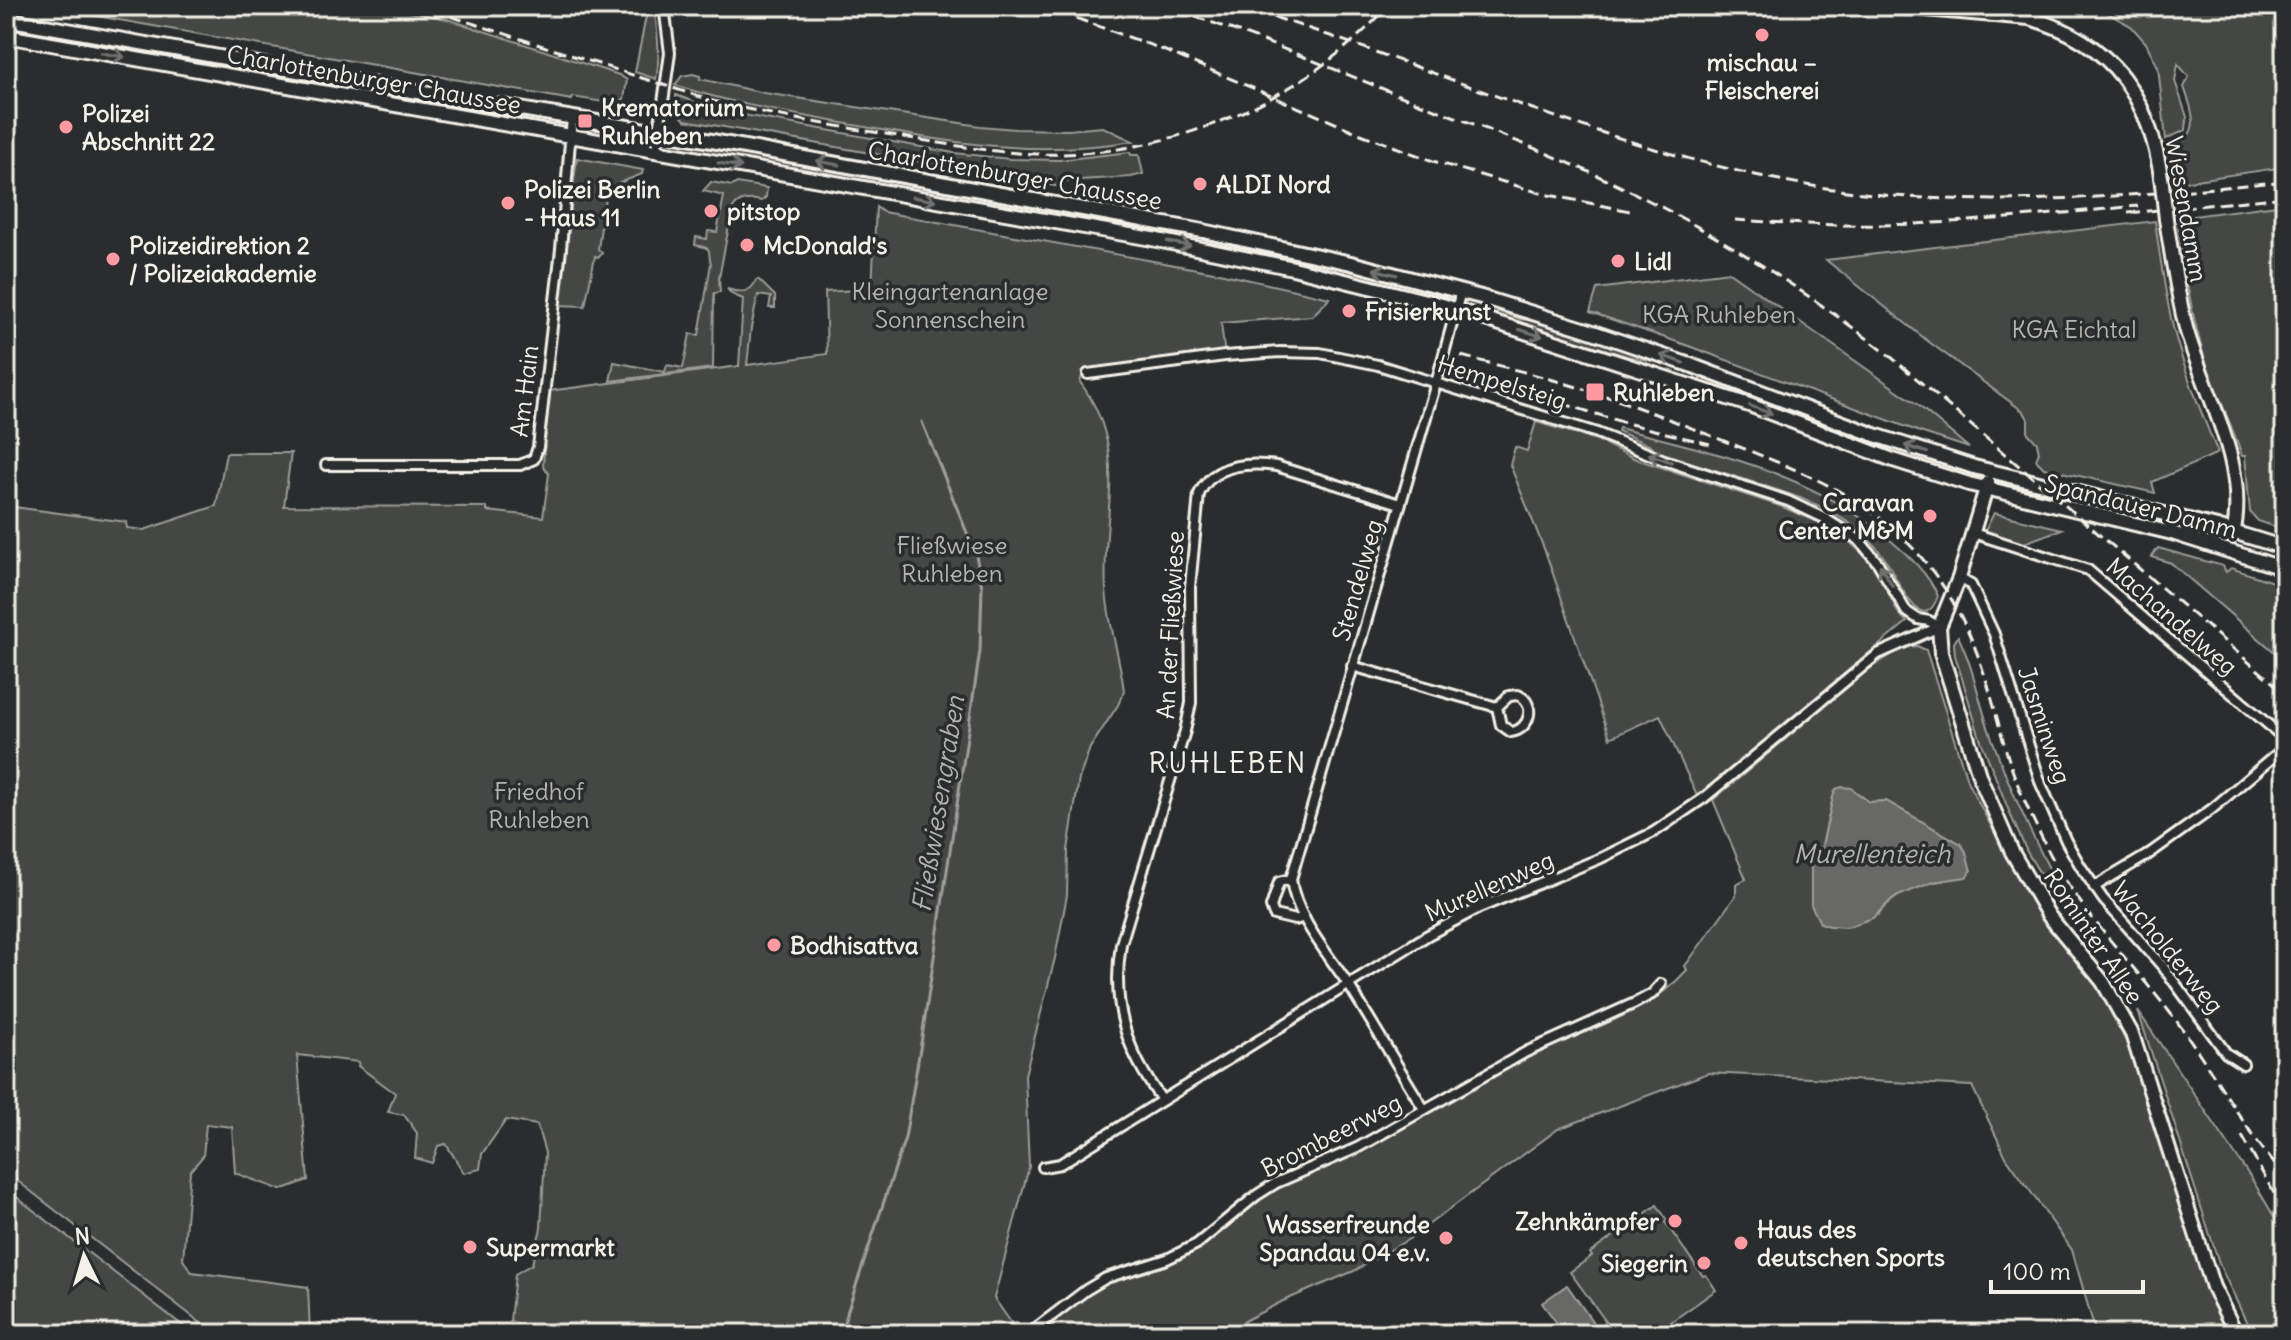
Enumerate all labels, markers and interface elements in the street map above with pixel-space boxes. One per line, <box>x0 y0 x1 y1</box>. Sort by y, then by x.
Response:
marker: mischau – Fleischerei <box>1753 26 1771 44</box>
street label: Charlottenburger Chaussee <box>225 38 523 120</box>
place label: mischau – Fleischerei <box>1705 47 1819 105</box>
one-way arrow <box>100 49 126 64</box>
place label: Krematorium Ruhleben <box>601 92 744 150</box>
place label: Polizei Abschnitt 22 <box>82 98 215 156</box>
marker: Krematorium Ruhleben <box>576 112 594 130</box>
marker: Polizei Abschnitt 22 <box>57 118 75 136</box>
street label: Charlottenburger Chaussee <box>866 134 1164 216</box>
street label: Wiesendamm <box>2159 134 2215 284</box>
one-way arrow <box>815 155 841 170</box>
one-way arrow <box>717 158 743 173</box>
place label: ALDI Nord <box>1216 169 1331 199</box>
place label: Polizei Berlin - Haus 11 <box>524 174 660 232</box>
marker: ALDI Nord <box>1191 175 1209 193</box>
one-way arrow <box>910 192 936 207</box>
marker: Polizei Berlin - Haus 11 <box>499 194 517 212</box>
place label: pitstop <box>727 196 800 226</box>
marker: pitstop <box>702 202 720 220</box>
place label: Polizeidirektion 2 / Polizeiakademie <box>129 230 317 288</box>
place label: McDonald's <box>763 230 887 260</box>
marker: McDonald's <box>738 236 756 254</box>
one-way arrow <box>1166 238 1192 253</box>
place label: Lidl <box>1634 246 1672 276</box>
marker: Polizeidirektion 2 / Polizeiakademie <box>104 250 122 268</box>
marker: Lidl <box>1609 252 1627 270</box>
one-way arrow <box>1373 263 1398 278</box>
park label: Kleingartenanlage Sonnenschein <box>852 276 1048 334</box>
place label: Frisierkunst <box>1365 296 1492 326</box>
park label: KGA Ruhleben <box>1642 299 1796 329</box>
marker: Frisierkunst <box>1340 302 1358 320</box>
park label: KGA Eichtal <box>2011 314 2137 344</box>
one-way arrow <box>1517 326 1543 341</box>
street label: Am Hain <box>503 343 545 439</box>
street label: Hempelsteig <box>1434 348 1570 416</box>
one-way arrow <box>1660 350 1685 365</box>
place label: Ruhleben <box>1613 377 1714 407</box>
marker: Ruhleben <box>1584 381 1606 403</box>
one-way arrow <box>1748 404 1772 418</box>
one-way arrow <box>1904 440 1929 455</box>
one-way arrow <box>1648 450 1673 465</box>
street label: Spandauer Damm <box>2042 468 2240 544</box>
place label: Caravan Center M&M <box>1779 487 1914 545</box>
marker: Caravan Center M&M <box>1921 507 1939 525</box>
street label: Stendelweg <box>1325 516 1389 644</box>
park label: Fließwiese Ruhleben <box>897 530 1007 588</box>
street label: An der Fließwiese <box>1150 530 1190 720</box>
street label: Machandelweg <box>2100 551 2244 681</box>
one-way arrow <box>1877 564 1893 587</box>
street label: Jasminweg <box>2012 662 2078 788</box>
water label: Fließwiesengraben <box>905 693 972 914</box>
district label: RUHLEBEN <box>1149 745 1307 781</box>
park label: Friedhof Ruhleben <box>488 776 590 834</box>
water label: Murellenteich <box>1794 837 1951 870</box>
street label: Murellenweg <box>1420 844 1558 928</box>
street label: Rominter Allee <box>2038 863 2150 1009</box>
street label: Wacholderweg <box>2106 875 2230 1019</box>
place label: Bodhisattva <box>790 930 919 960</box>
marker: Bodhisattva <box>765 936 783 954</box>
street label: Brombeerweg <box>1256 1087 1406 1183</box>
place label: Zehnkämpfer <box>1515 1206 1659 1236</box>
place label: Wasserfreunde Spandau 04 e.v. <box>1259 1209 1430 1267</box>
marker: Zehnkämpfer <box>1666 1212 1684 1230</box>
place label: Haus des deutschen Sports <box>1757 1214 1945 1272</box>
north arrow <box>44 1216 124 1296</box>
text: N <box>73 1221 91 1251</box>
marker: Wasserfreunde Spandau 04 e.v. <box>1437 1229 1455 1247</box>
place label: Supermarkt <box>486 1232 616 1262</box>
marker: Haus des deutschen Sports <box>1732 1234 1750 1252</box>
marker: Supermarkt <box>461 1238 479 1256</box>
scale bar <box>1991 1244 2143 1294</box>
place label: Siegerin <box>1601 1248 1688 1278</box>
marker: Siegerin <box>1695 1254 1713 1272</box>
text: 100 m <box>2003 1256 2071 1286</box>

